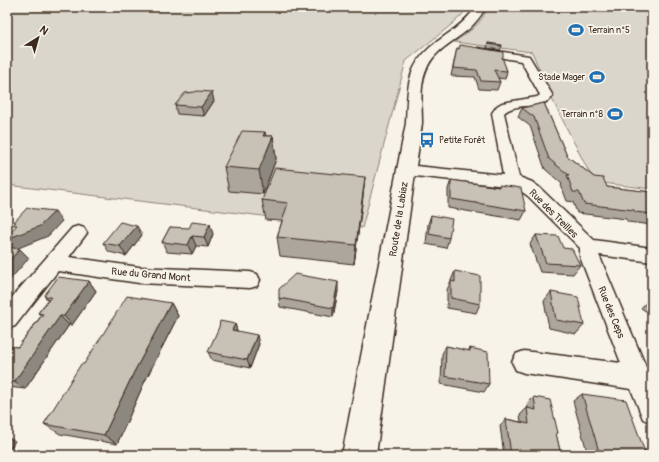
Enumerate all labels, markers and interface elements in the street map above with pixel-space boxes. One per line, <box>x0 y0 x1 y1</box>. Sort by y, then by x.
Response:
north arrow <box>18 18 58 58</box>
sports icon: Terrain n°5 <box>567 21 585 39</box>
text: N <box>37 23 51 38</box>
place label: Terrain n°5 <box>588 25 630 36</box>
sports icon: Stade Mager <box>588 68 606 86</box>
place label: Stade Mager <box>538 72 586 83</box>
sports icon: Terrain n°8 <box>606 105 624 123</box>
place label: Terrain n°8 <box>561 109 603 120</box>
bus stop icon: Petite Forêt <box>418 131 436 149</box>
place label: Petite Forêt <box>439 135 485 146</box>
street label: Route de la Labiaz <box>387 181 411 257</box>
street label: Rue des Treilles <box>526 187 581 241</box>
street label: Rue du Grand Mont <box>111 266 192 285</box>
street label: Rue des Ceps <box>595 285 627 341</box>

